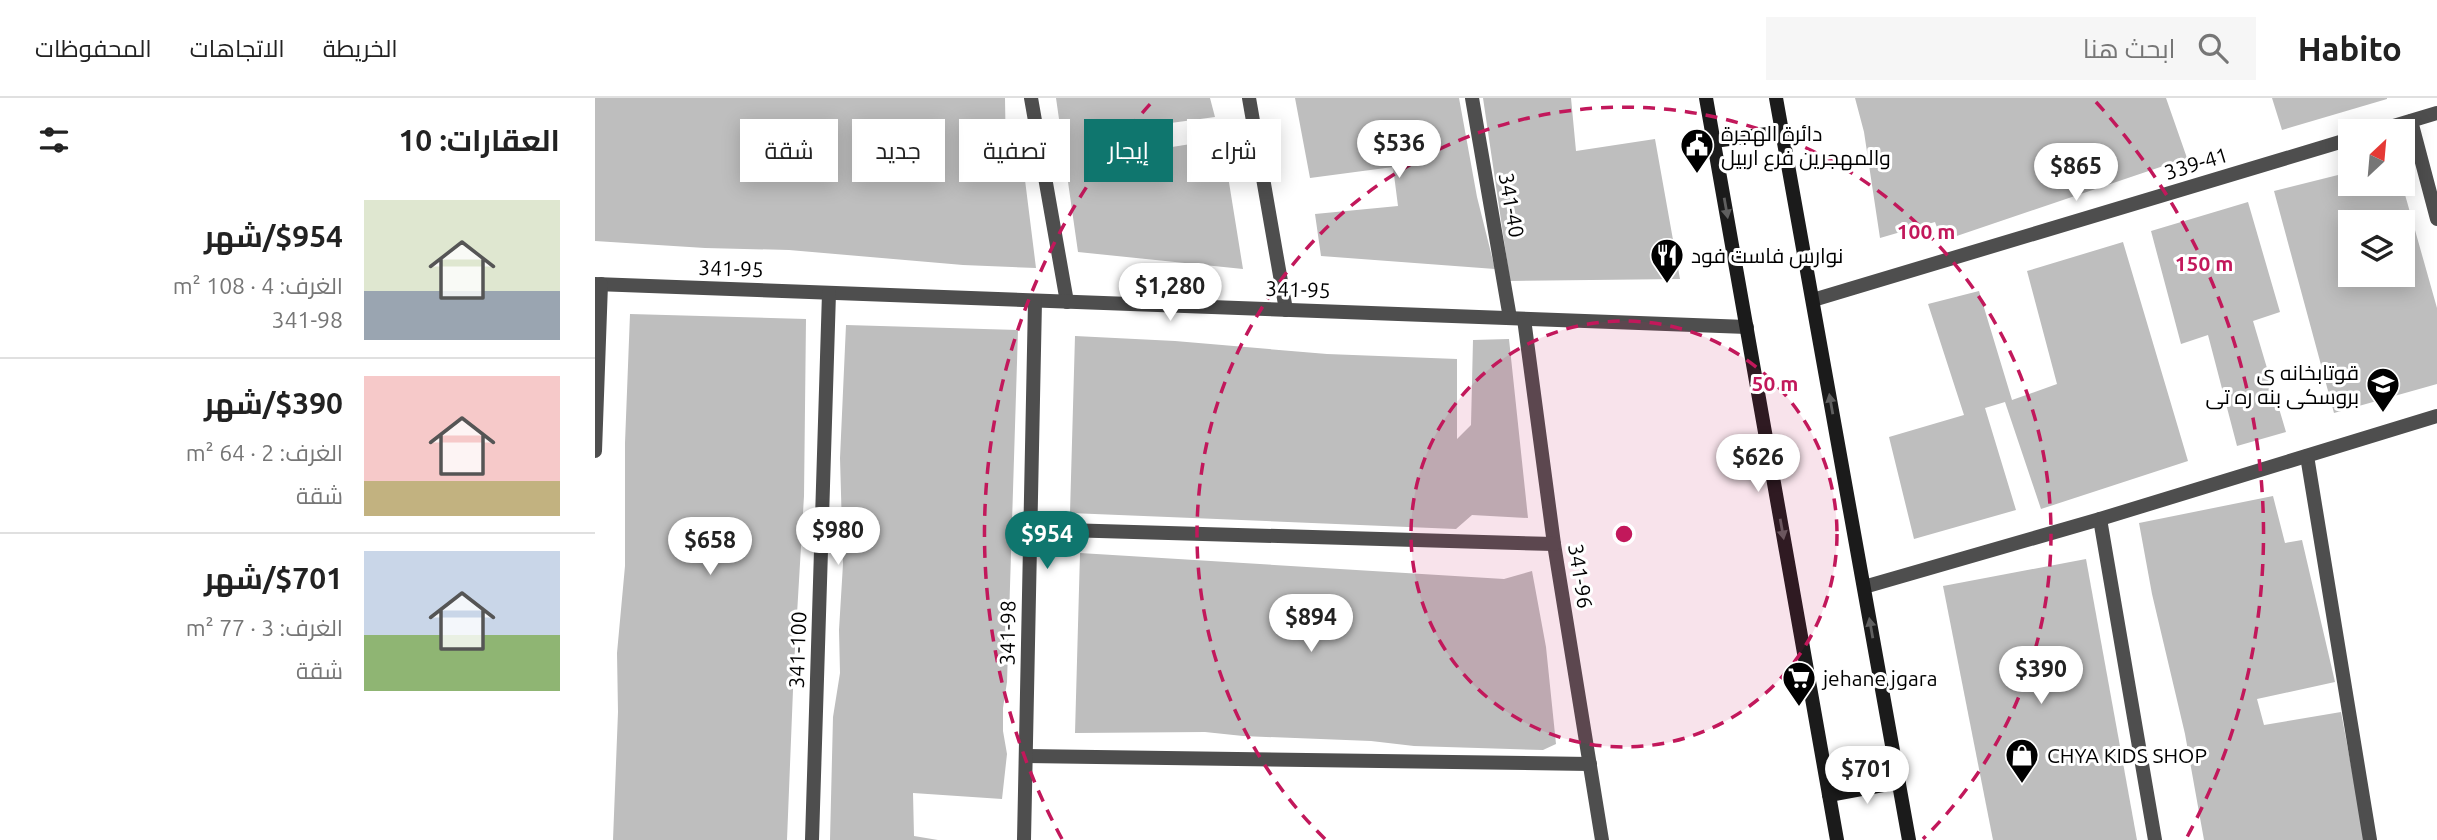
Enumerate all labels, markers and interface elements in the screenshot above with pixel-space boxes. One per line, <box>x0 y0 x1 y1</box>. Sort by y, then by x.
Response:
search box <box>1766 17 2256 80</box>
icon: search <box>2194 29 2232 67</box>
text: Habito <box>2298 30 2402 67</box>
text: ابحث هنا <box>2083 34 2176 63</box>
text: المحفوظات <box>35 35 152 62</box>
text: الاتجاهات <box>190 35 285 62</box>
text: الخريطة <box>323 35 398 62</box>
chip: شقة <box>740 119 838 182</box>
chip: جديد <box>852 119 945 182</box>
chip: تصفية <box>959 119 1070 182</box>
chip: إيجار <box>1084 119 1173 182</box>
chip: شراء <box>1187 119 1281 182</box>
north arrow <box>2338 119 2415 196</box>
map controls <box>2338 119 2415 287</box>
pin: $536 <box>1358 120 1440 180</box>
icon: filters <box>35 121 73 159</box>
place label: دائرة الهجرة والمهجرين فرع اربيل <box>1721 121 1891 172</box>
text: العقارات: 10 <box>398 123 560 157</box>
public building icon: دائرة الهجرة والمهجرين فرع اربيل <box>1678 126 1716 175</box>
text: $536 <box>1373 130 1425 155</box>
street label: 339-41 <box>2161 142 2231 184</box>
pin: $865 <box>2035 144 2117 203</box>
text: $865 <box>2050 153 2102 178</box>
street label: 341-40 <box>1495 171 1529 239</box>
one-way arrow <box>1721 197 1732 219</box>
button: layers <box>2338 210 2415 287</box>
text: $954/شهر <box>204 219 343 253</box>
text: 100 m <box>1897 219 1955 243</box>
icon: home <box>420 228 504 312</box>
restaurant icon: نوارس فاست فود <box>1648 236 1686 285</box>
place label: نوارس فاست فود <box>1691 243 1843 269</box>
text: 150 m <box>2175 251 2233 275</box>
street label: 341-95 <box>698 255 764 281</box>
pin: $1,280 <box>1113 264 1227 323</box>
text: الغرف: 4 · 108 m² <box>173 273 343 298</box>
text: $1,280 <box>1135 273 1205 298</box>
street label: 341-95 <box>1265 276 1331 302</box>
text: 341-98 <box>271 307 343 332</box>
place label: قوتابخانه ى بروسكى بنه ره تى <box>2206 360 2359 410</box>
school or university icon: قوتابخانه ى بروسكى بنه ره تى <box>2364 365 2402 414</box>
text: 50 m <box>1752 371 1798 395</box>
text: $390/شهر <box>204 386 343 420</box>
one-way arrow <box>1825 393 1836 415</box>
icon: home <box>420 404 504 488</box>
pin: $626 <box>1717 434 1799 494</box>
text: الغرف: 2 · 64 m² <box>186 440 343 465</box>
text: $626 <box>1732 444 1784 469</box>
text: شقة <box>296 483 343 508</box>
pin: $980 <box>797 508 879 567</box>
pin: $954 <box>1006 512 1088 571</box>
text: $980 <box>812 517 864 542</box>
pin: $658 <box>669 518 751 577</box>
one-way arrow <box>1777 518 1788 540</box>
text: $954 <box>1021 521 1073 546</box>
centre of rings <box>1612 522 1636 546</box>
text: $658 <box>684 527 736 552</box>
street label: 341-96 <box>1564 542 1598 610</box>
text: $701/شهر <box>204 561 343 595</box>
icon: home <box>420 579 504 663</box>
pin: $894 <box>1270 594 1352 654</box>
street label: 341-98 <box>994 600 1020 666</box>
text: $894 <box>1285 604 1337 629</box>
street label: 341-100 <box>784 611 810 689</box>
text: الغرف: 3 · 77 m² <box>186 615 343 640</box>
one-way arrow <box>1865 617 1876 639</box>
pin: $390 <box>2000 646 2082 706</box>
text: $390 <box>2015 656 2067 681</box>
text: شقة <box>296 658 343 683</box>
supermarket icon: jehane jgara <box>1780 659 1818 708</box>
place label: jehane jgara <box>1821 666 1938 690</box>
shop icon: CHYA KIDS SHOP <box>2003 736 2041 785</box>
place label: CHYA KIDS SHOP <box>2047 743 2207 767</box>
pin: $701 <box>1826 746 1908 806</box>
text: $701 <box>1841 756 1893 781</box>

